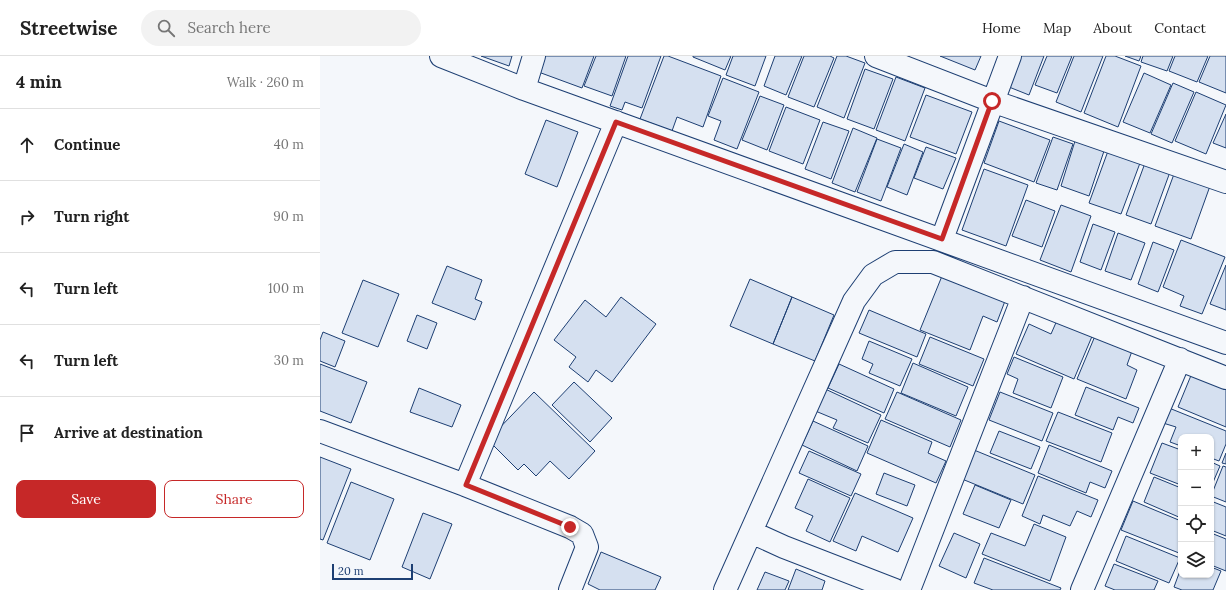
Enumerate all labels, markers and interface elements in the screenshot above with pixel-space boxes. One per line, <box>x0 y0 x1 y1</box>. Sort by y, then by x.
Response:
search box <box>141 10 421 46</box>
text: Streetwise <box>20 16 117 40</box>
icon: search <box>155 17 177 39</box>
text: Search here <box>187 18 271 37</box>
text: Home <box>982 19 1021 37</box>
text: Map <box>1043 19 1071 37</box>
text: About <box>1093 19 1132 37</box>
text: Contact <box>1154 19 1206 37</box>
text: 4 min <box>16 71 62 93</box>
text: Walk · 260 m <box>227 74 304 91</box>
route start <box>983 92 1001 110</box>
icon: ahead <box>16 134 38 156</box>
text: Continue <box>54 135 120 154</box>
text: 40 m <box>274 136 304 153</box>
icon: right <box>16 206 38 228</box>
text: Turn right <box>54 207 130 226</box>
text: 90 m <box>273 208 304 225</box>
icon: left <box>16 278 38 300</box>
text: Turn left <box>54 279 118 298</box>
text: 100 m <box>268 280 304 297</box>
icon: left <box>16 350 38 372</box>
text: Turn left <box>54 351 118 370</box>
text: 30 m <box>274 352 304 369</box>
icon: arrive <box>16 422 38 444</box>
text: Arrive at destination <box>54 423 203 442</box>
map controls <box>1178 434 1214 578</box>
button: + <box>1178 434 1214 470</box>
button: − <box>1178 470 1214 506</box>
button: Save <box>16 480 156 518</box>
button: Share <box>164 480 304 518</box>
button: locate <box>1178 506 1214 542</box>
route end <box>561 518 579 536</box>
button: layers <box>1178 542 1214 578</box>
scale bar <box>332 562 413 581</box>
text: 20 m <box>338 564 363 578</box>

